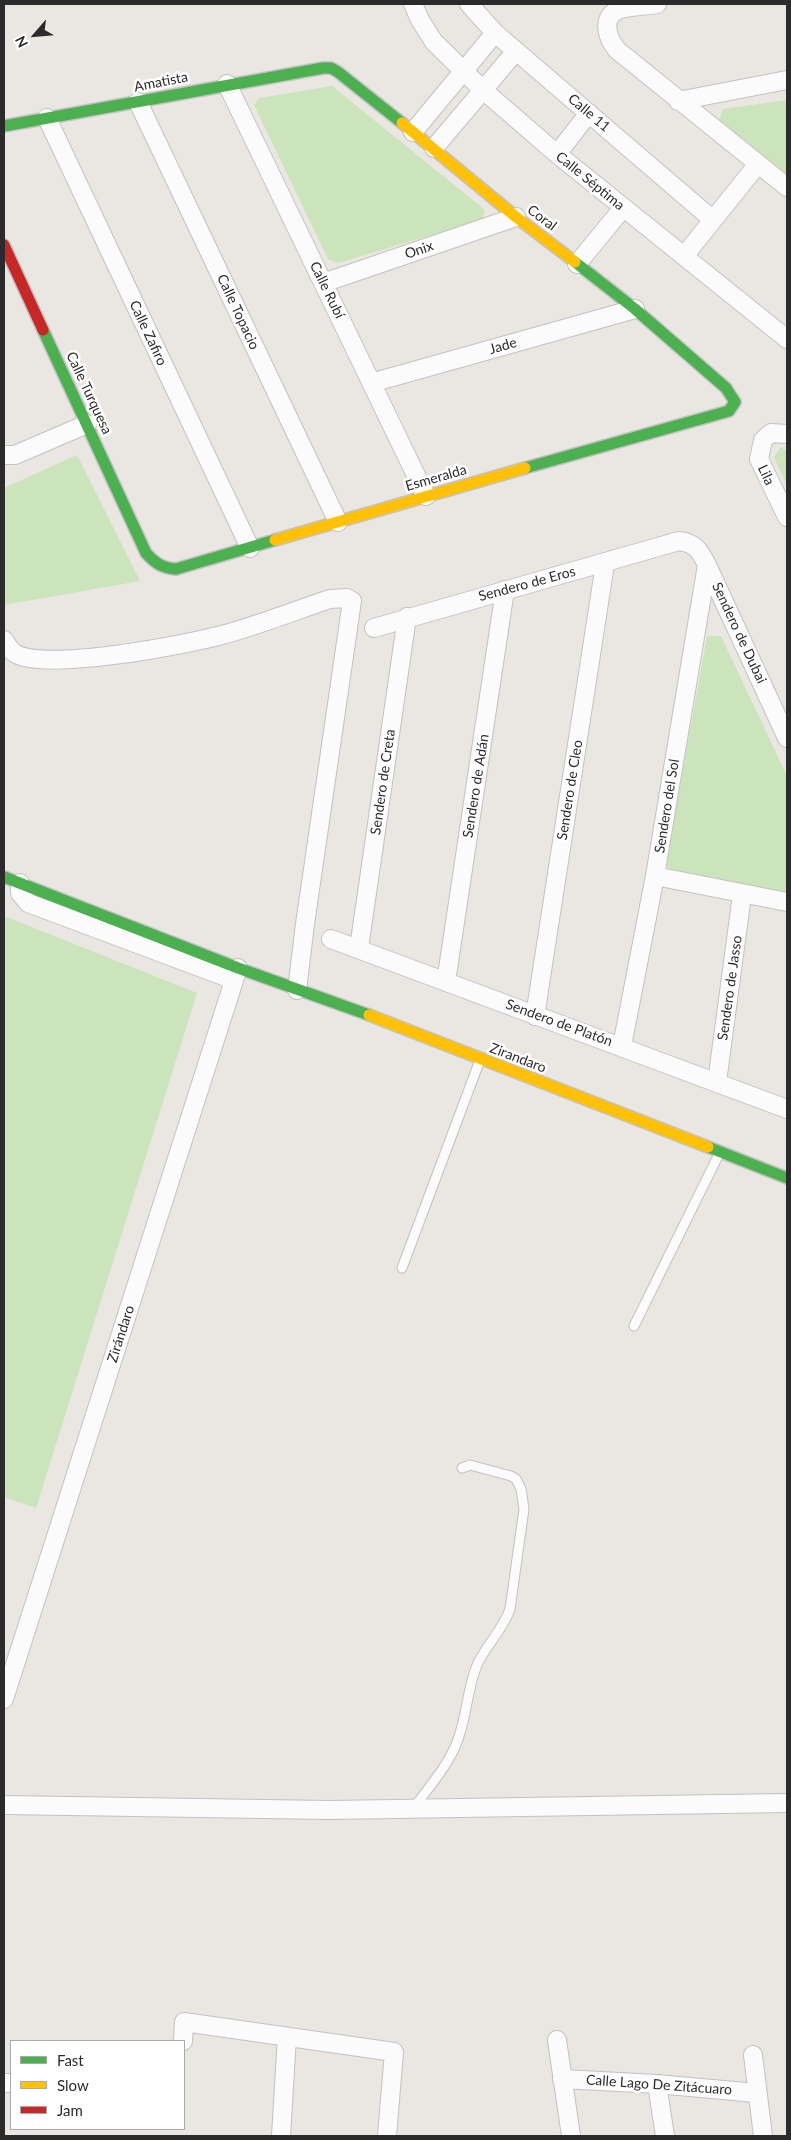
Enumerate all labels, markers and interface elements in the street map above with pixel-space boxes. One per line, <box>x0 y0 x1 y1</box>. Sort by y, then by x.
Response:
north arrow <box>10 10 60 60</box>
text: N <box>11 33 31 51</box>
street label: Amatista <box>133 69 189 95</box>
street label: Calle 11 <box>564 90 614 136</box>
street label: Calle Séptima <box>552 148 628 214</box>
street label: Coral <box>524 202 560 234</box>
street label: Onix <box>402 237 436 263</box>
street label: Calle Rubí <box>306 259 348 321</box>
street label: Calle Topacio <box>213 272 263 352</box>
street label: Calle Zafiro <box>126 298 170 368</box>
street label: Jade <box>487 334 519 358</box>
street label: Calle Turquesa <box>62 349 116 437</box>
street label: Esmeralda <box>403 461 469 495</box>
street label: Lila <box>754 462 778 488</box>
street label: Sendero de Eros <box>477 563 577 605</box>
street label: Sendero de Dubai <box>708 580 770 686</box>
street label: Sendero de Creta <box>367 728 399 836</box>
street label: Sendero de Adán <box>459 733 493 839</box>
street label: Sendero de Cleo <box>554 739 586 841</box>
street label: Sendero del Sol <box>651 758 683 854</box>
street label: Sendero de Jasso <box>714 934 746 1042</box>
street label: Sendero de Platón <box>503 996 615 1050</box>
street label: Zirandaro <box>487 1040 549 1076</box>
street label: Zirándaro <box>104 1303 138 1365</box>
legend <box>10 2040 185 2130</box>
text: Fast <box>57 2051 84 2069</box>
street label: Calle Lago De Zitácuaro <box>585 2072 733 2098</box>
text: Slow <box>57 2076 89 2094</box>
text: Jam <box>57 2101 83 2119</box>

